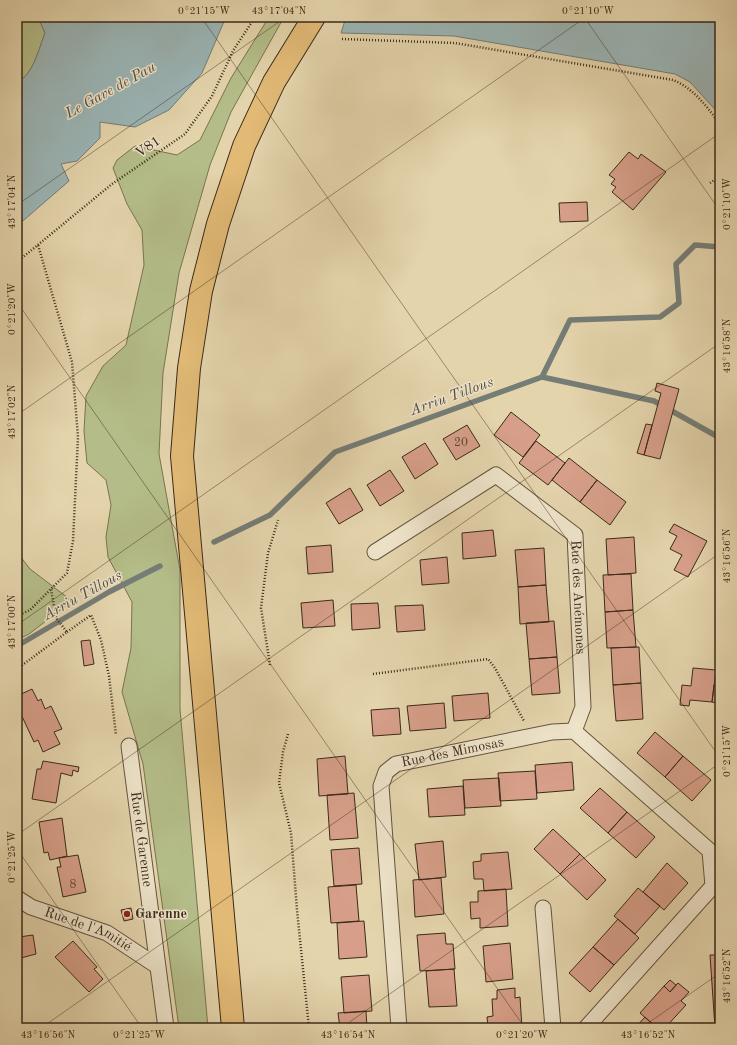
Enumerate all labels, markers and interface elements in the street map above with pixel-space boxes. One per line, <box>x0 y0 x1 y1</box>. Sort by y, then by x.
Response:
text: 0°21'15"W <box>178 6 230 16</box>
text: 43°17'04"N <box>252 6 307 16</box>
text: 0°21'10"W <box>562 6 614 16</box>
water label: Le Gave de Pau <box>62 60 159 122</box>
street label: V81 <box>133 134 163 160</box>
text: 43°17'04"N <box>7 174 17 229</box>
text: 0°21'10"W <box>722 178 732 230</box>
text: 0°21'20"W <box>7 283 17 335</box>
text: 43°16'58"N <box>722 318 732 373</box>
water label: Arriu Tillous <box>407 375 496 419</box>
text: 43°17'02"N <box>7 384 17 439</box>
house number: 20 <box>454 437 468 449</box>
text: 43°16'56"N <box>722 528 732 583</box>
street label: Rue des Anémones <box>568 540 588 655</box>
water label: Arriu Tillous <box>40 568 125 624</box>
text: 43°17'00"N <box>7 594 17 649</box>
text: 0°21'15"W <box>722 725 732 777</box>
street label: Rue des Mimosas <box>400 735 505 770</box>
street label: Rue de Garenne <box>128 791 154 888</box>
text: 0°21'25"W <box>7 831 17 883</box>
house number: 8 <box>70 879 77 891</box>
street label: Rue de l'Amitié <box>43 905 134 954</box>
place label: Garenne <box>135 907 187 921</box>
marker: Garenne <box>122 909 132 919</box>
text: 43°16'52"N <box>722 948 732 1003</box>
text: 43°16'56"N <box>21 1030 76 1040</box>
text: 0°21'25"W <box>113 1030 165 1040</box>
text: 43°16'54"N <box>321 1030 376 1040</box>
text: 0°21'20"W <box>496 1030 548 1040</box>
text: 43°16'52"N <box>621 1030 676 1040</box>

